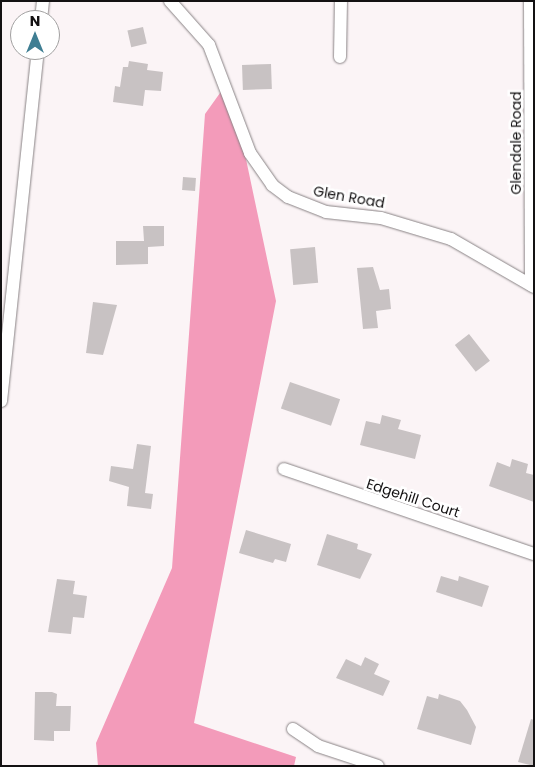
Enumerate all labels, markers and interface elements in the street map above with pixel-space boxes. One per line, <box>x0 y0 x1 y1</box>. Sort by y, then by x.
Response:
north arrow <box>10 10 60 60</box>
text: N <box>30 11 40 31</box>
street label: Glendale Road <box>508 91 524 195</box>
street label: Glen Road <box>312 182 386 212</box>
street label: Edgehill Court <box>364 475 462 521</box>

